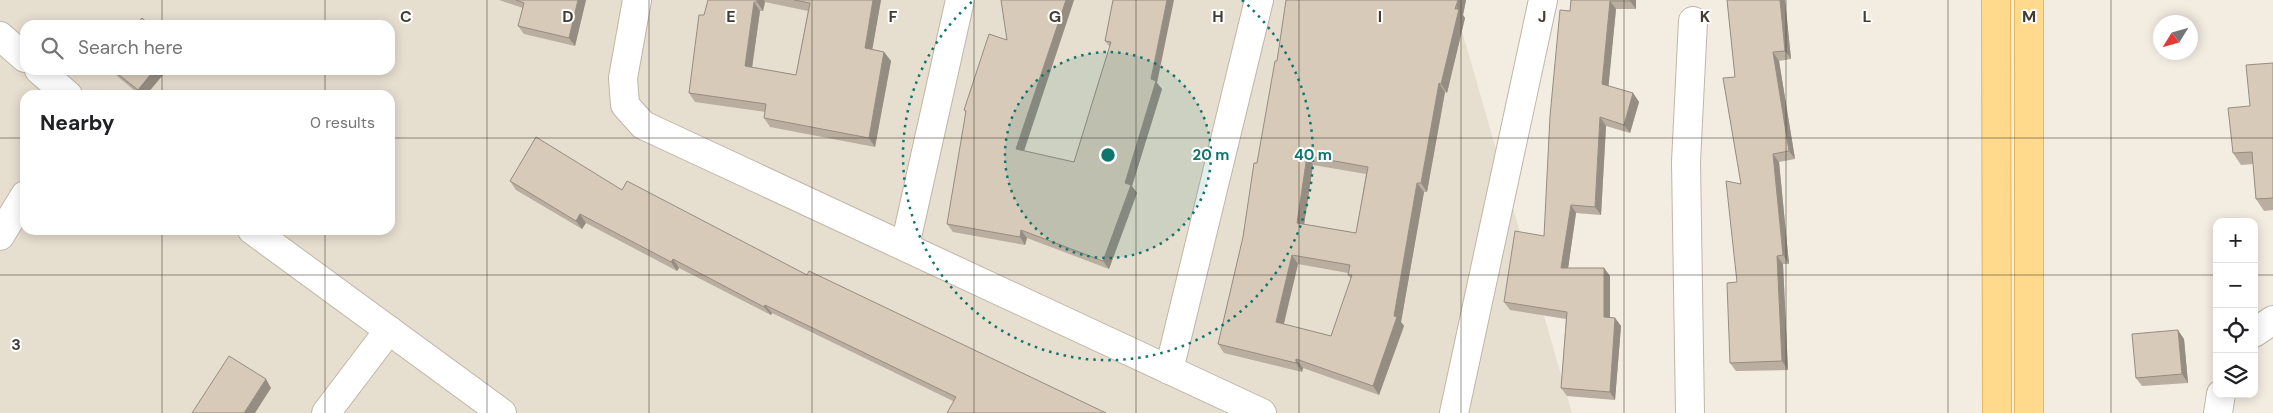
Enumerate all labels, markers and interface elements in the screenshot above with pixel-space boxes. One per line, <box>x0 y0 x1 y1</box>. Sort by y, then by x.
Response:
text: C <box>400 6 412 27</box>
text: D <box>562 6 574 27</box>
text: E <box>726 6 736 27</box>
text: F <box>889 6 898 27</box>
text: G <box>1049 6 1061 27</box>
text: H <box>1212 6 1224 27</box>
text: I <box>1378 6 1382 27</box>
text: J <box>1538 6 1546 27</box>
text: K <box>1700 6 1711 27</box>
text: L <box>1863 6 1872 27</box>
text: M <box>2022 6 2036 27</box>
north arrow <box>2153 15 2198 60</box>
search box <box>20 20 395 75</box>
icon: search <box>38 34 66 62</box>
text: Search here <box>78 35 183 60</box>
text: Nearby <box>40 109 114 137</box>
text: 0 results <box>310 112 375 133</box>
text: 20 m <box>1193 145 1229 165</box>
text: 40 m <box>1294 145 1332 165</box>
centre of rings <box>1099 146 1117 164</box>
map controls <box>2213 218 2258 398</box>
button: + <box>2213 218 2258 263</box>
button: − <box>2213 263 2258 308</box>
button: locate <box>2213 308 2258 353</box>
text: 3 <box>11 334 21 355</box>
button: layers <box>2213 353 2258 398</box>

